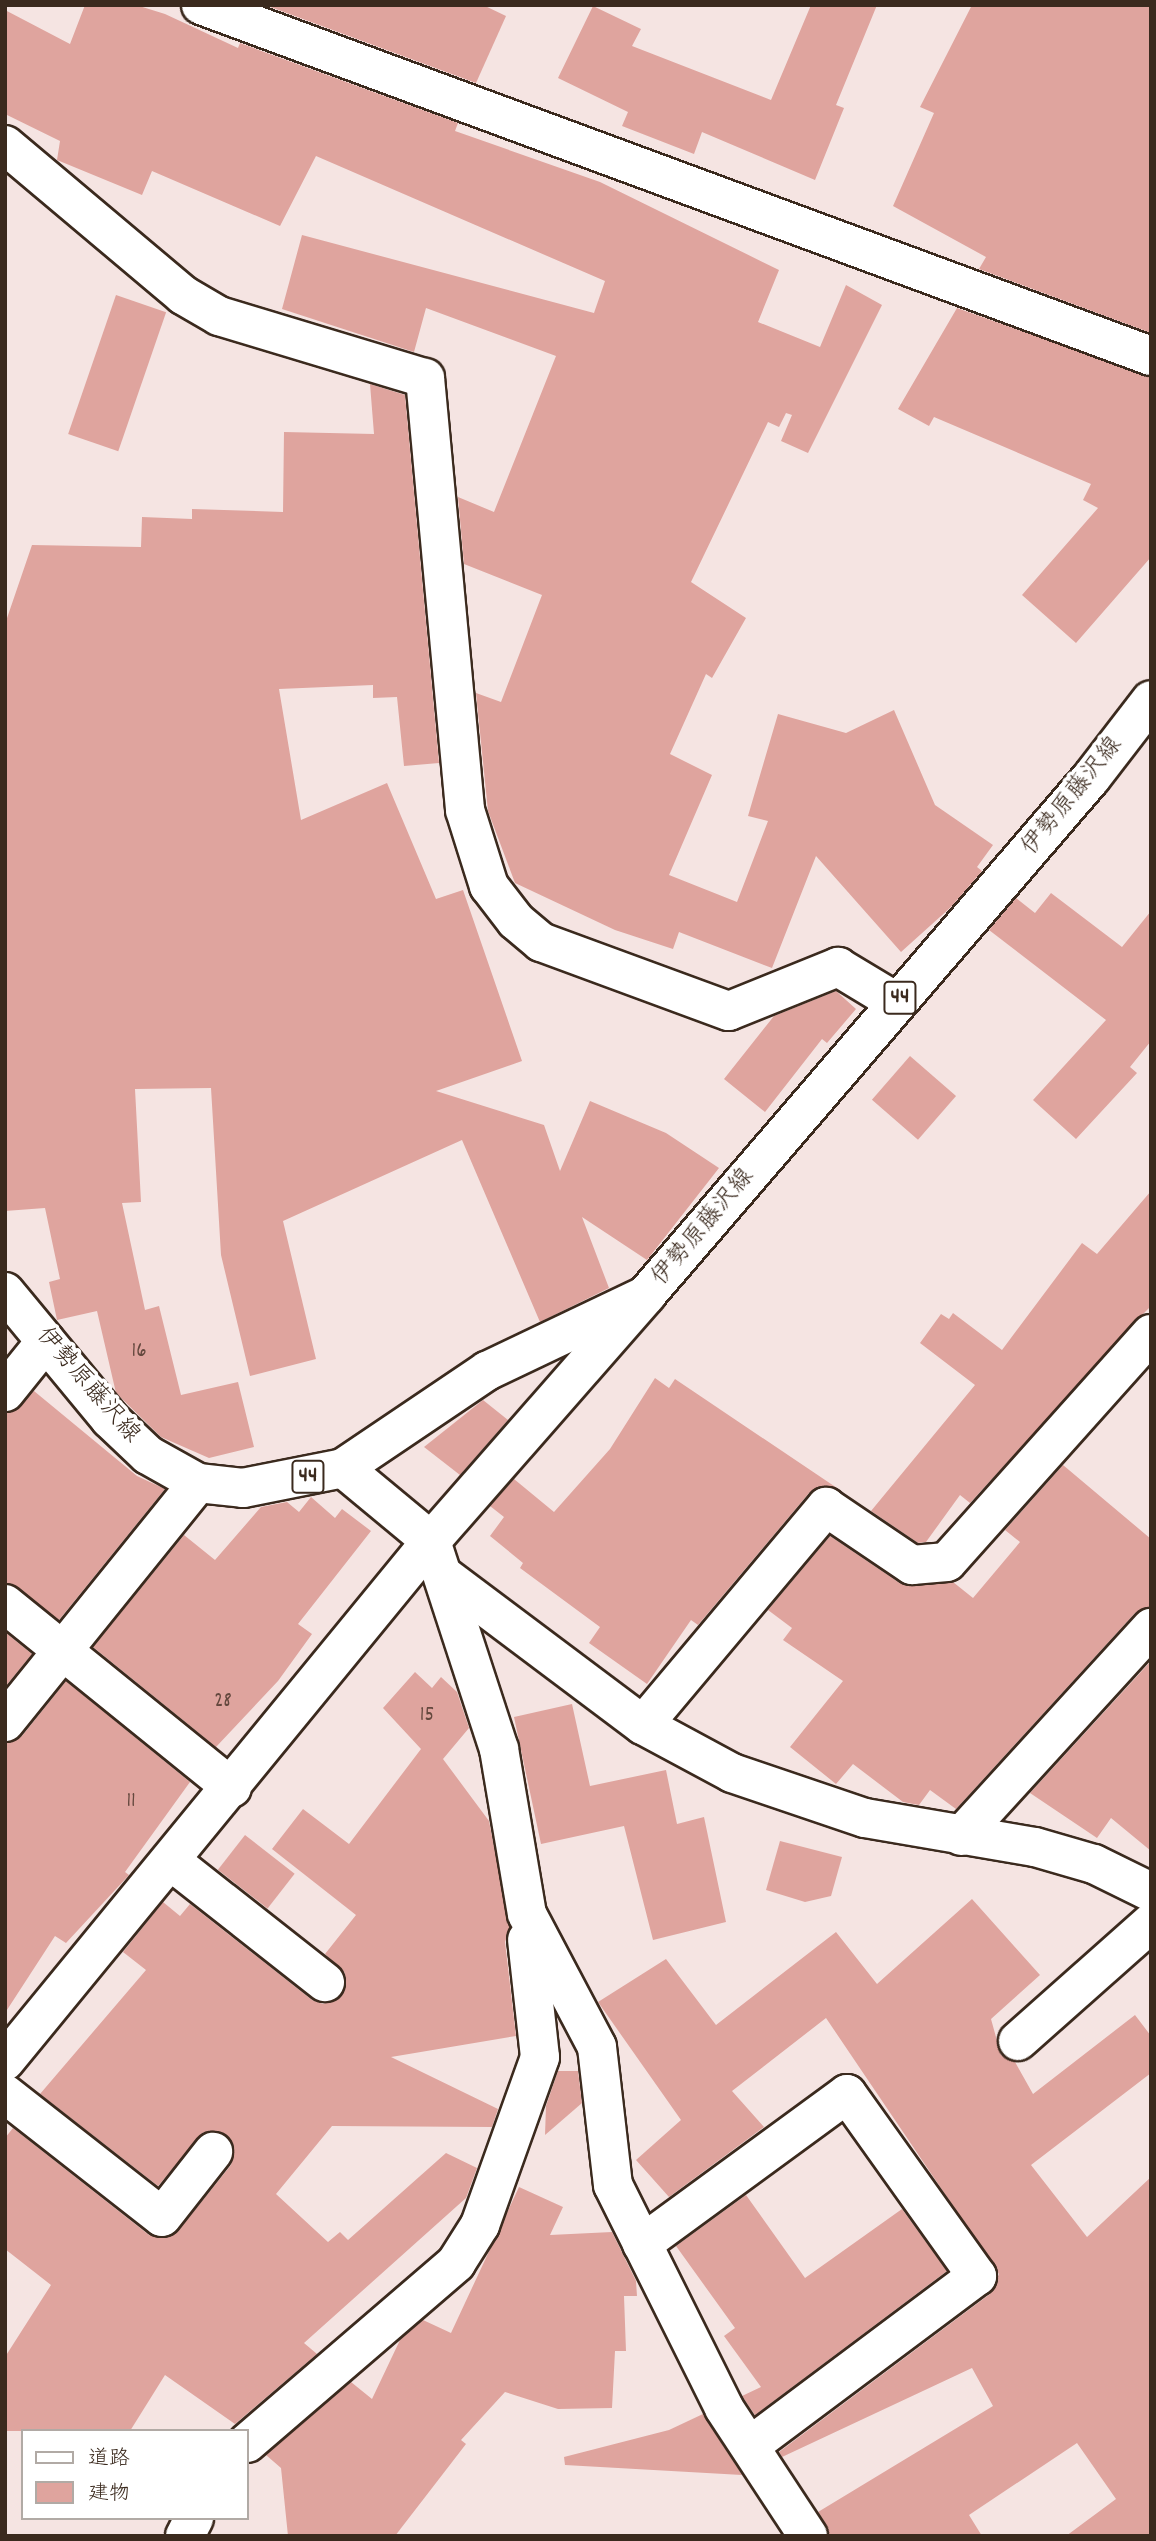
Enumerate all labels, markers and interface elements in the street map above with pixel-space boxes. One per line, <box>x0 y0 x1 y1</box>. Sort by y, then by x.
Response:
street label: 伊勢原藤沢線 <box>1016 732 1130 862</box>
road number: 44 <box>883 979 918 1018</box>
street label: 伊勢原藤沢線 <box>647 1164 761 1292</box>
street label: 伊勢原藤沢線 <box>29 1322 145 1450</box>
house number: 16 <box>132 1339 146 1365</box>
road number: 44 <box>290 1458 326 1496</box>
house number: 28 <box>214 1689 232 1715</box>
house number: 15 <box>420 1703 434 1729</box>
house number: 11 <box>126 1789 136 1815</box>
legend <box>21 2429 248 2520</box>
text: 道路 <box>88 2445 130 2475</box>
text: 建物 <box>88 2480 130 2510</box>

